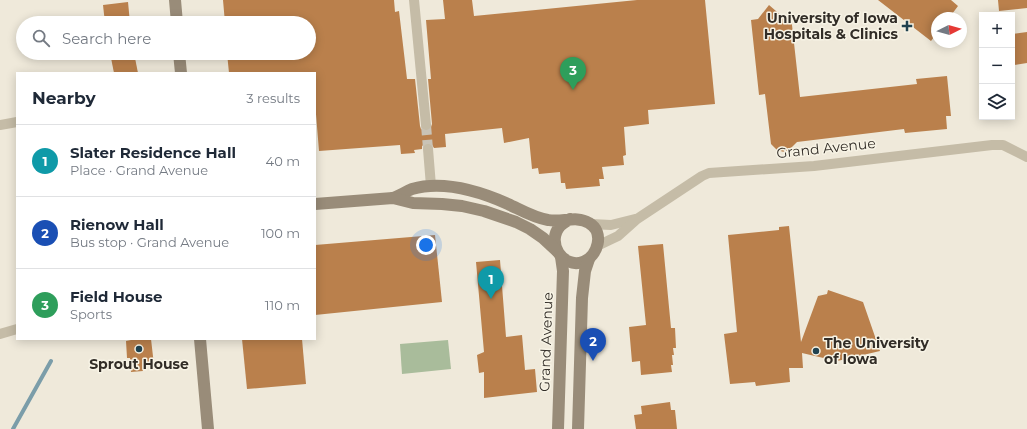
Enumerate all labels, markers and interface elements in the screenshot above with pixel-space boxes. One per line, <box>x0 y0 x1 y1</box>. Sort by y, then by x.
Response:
place label: University of Iowa Hospitals & Clinics <box>764 9 899 43</box>
north arrow <box>931 12 967 48</box>
map controls <box>979 12 1015 120</box>
button: + <box>979 12 1015 48</box>
search box <box>16 16 316 60</box>
marker: University of Iowa Hospitals & Clinics <box>901 20 913 32</box>
icon: search <box>30 27 52 49</box>
text: Search here <box>62 29 151 48</box>
button: − <box>979 48 1015 84</box>
pin: 3 <box>560 57 586 90</box>
button: layers <box>979 84 1015 120</box>
text: Nearby <box>32 88 96 108</box>
text: 3 results <box>246 90 300 106</box>
street label: Grand Avenue <box>776 134 876 162</box>
text: Slater Residence Hall <box>70 143 236 162</box>
text: 1 <box>42 153 48 169</box>
text: 40 m <box>266 153 300 169</box>
text: Place · Grand Avenue <box>70 162 208 178</box>
text: Rienow Hall <box>70 215 164 234</box>
text: 2 <box>41 225 49 241</box>
text: 100 m <box>261 225 300 241</box>
text: Bus stop · Grand Avenue <box>70 234 229 250</box>
your location <box>416 235 436 255</box>
pin: 1 <box>478 266 504 299</box>
text: Field House <box>70 287 162 306</box>
street label: Grand Avenue <box>535 292 557 392</box>
text: 3 <box>41 297 49 313</box>
text: 110 m <box>265 297 300 313</box>
text: Sports <box>70 306 112 322</box>
pin: 2 <box>580 328 606 361</box>
place label: The University of Iowa <box>824 334 930 368</box>
marker: Sprout House <box>134 344 144 354</box>
marker: The University of Iowa <box>811 346 821 356</box>
place label: Sprout House <box>89 355 189 373</box>

